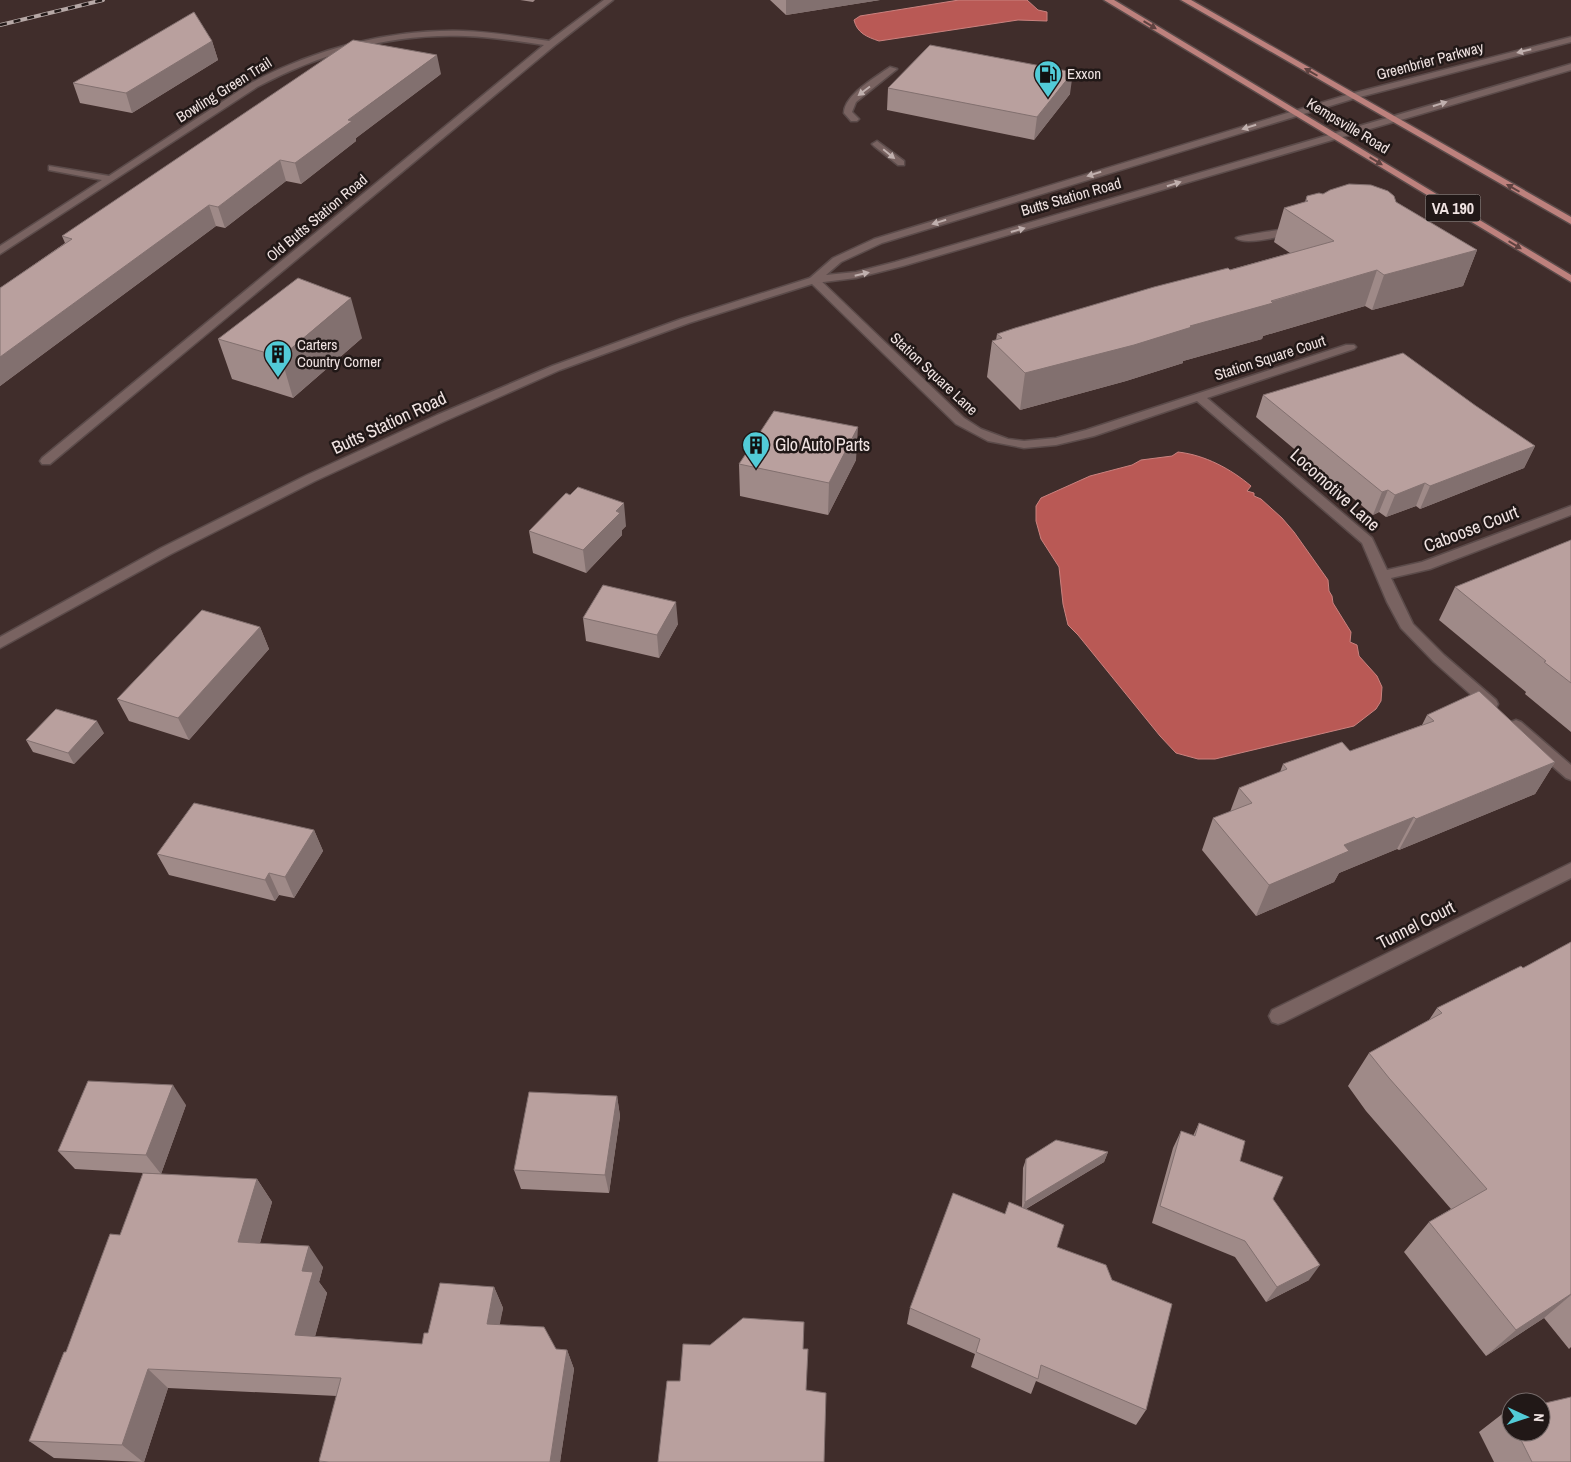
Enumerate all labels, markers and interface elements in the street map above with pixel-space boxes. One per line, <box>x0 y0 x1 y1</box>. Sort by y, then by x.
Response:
one-way arrow <box>1143 21 1156 30</box>
street label: Greenbrier Parkway <box>1374 36 1487 85</box>
one-way arrow <box>1516 47 1531 55</box>
street label: Bowling Green Trail <box>172 52 275 127</box>
fuel station icon: Exxon <box>1033 59 1063 98</box>
place label: Exxon <box>1067 63 1101 84</box>
one-way arrow <box>1304 67 1317 76</box>
one-way arrow <box>858 86 871 97</box>
street label: Kempsville Road <box>1303 93 1394 159</box>
one-way arrow <box>1432 100 1447 108</box>
one-way arrow <box>1242 124 1257 132</box>
one-way arrow <box>882 148 895 159</box>
one-way arrow <box>1370 157 1383 166</box>
street label: Old Butts Station Road <box>262 169 372 266</box>
one-way arrow <box>1086 170 1101 178</box>
street label: Butts Station Road <box>1018 172 1123 221</box>
one-way arrow <box>1167 179 1182 187</box>
one-way arrow <box>1507 183 1520 192</box>
road number: VA 190 <box>1426 194 1480 222</box>
one-way arrow <box>931 219 946 227</box>
one-way arrow <box>1011 225 1026 233</box>
one-way arrow <box>1509 241 1522 250</box>
one-way arrow <box>854 270 869 278</box>
street label: Station Square Lane <box>886 327 983 420</box>
street label: Station Square Court <box>1212 330 1329 385</box>
place label: Carters Country Corner <box>297 334 381 372</box>
building icon: Carters Country Corner <box>263 339 293 378</box>
street label: Butts Station Road <box>327 385 450 460</box>
building icon: Glo Auto Parts <box>741 430 771 469</box>
place label: Glo Auto Parts <box>775 432 870 457</box>
street label: Locomotive Lane <box>1285 442 1386 537</box>
street label: Caboose Court <box>1420 499 1522 558</box>
street label: Tunnel Court <box>1373 894 1459 955</box>
north arrow <box>1501 1392 1551 1442</box>
text: N <box>1530 1413 1548 1422</box>

